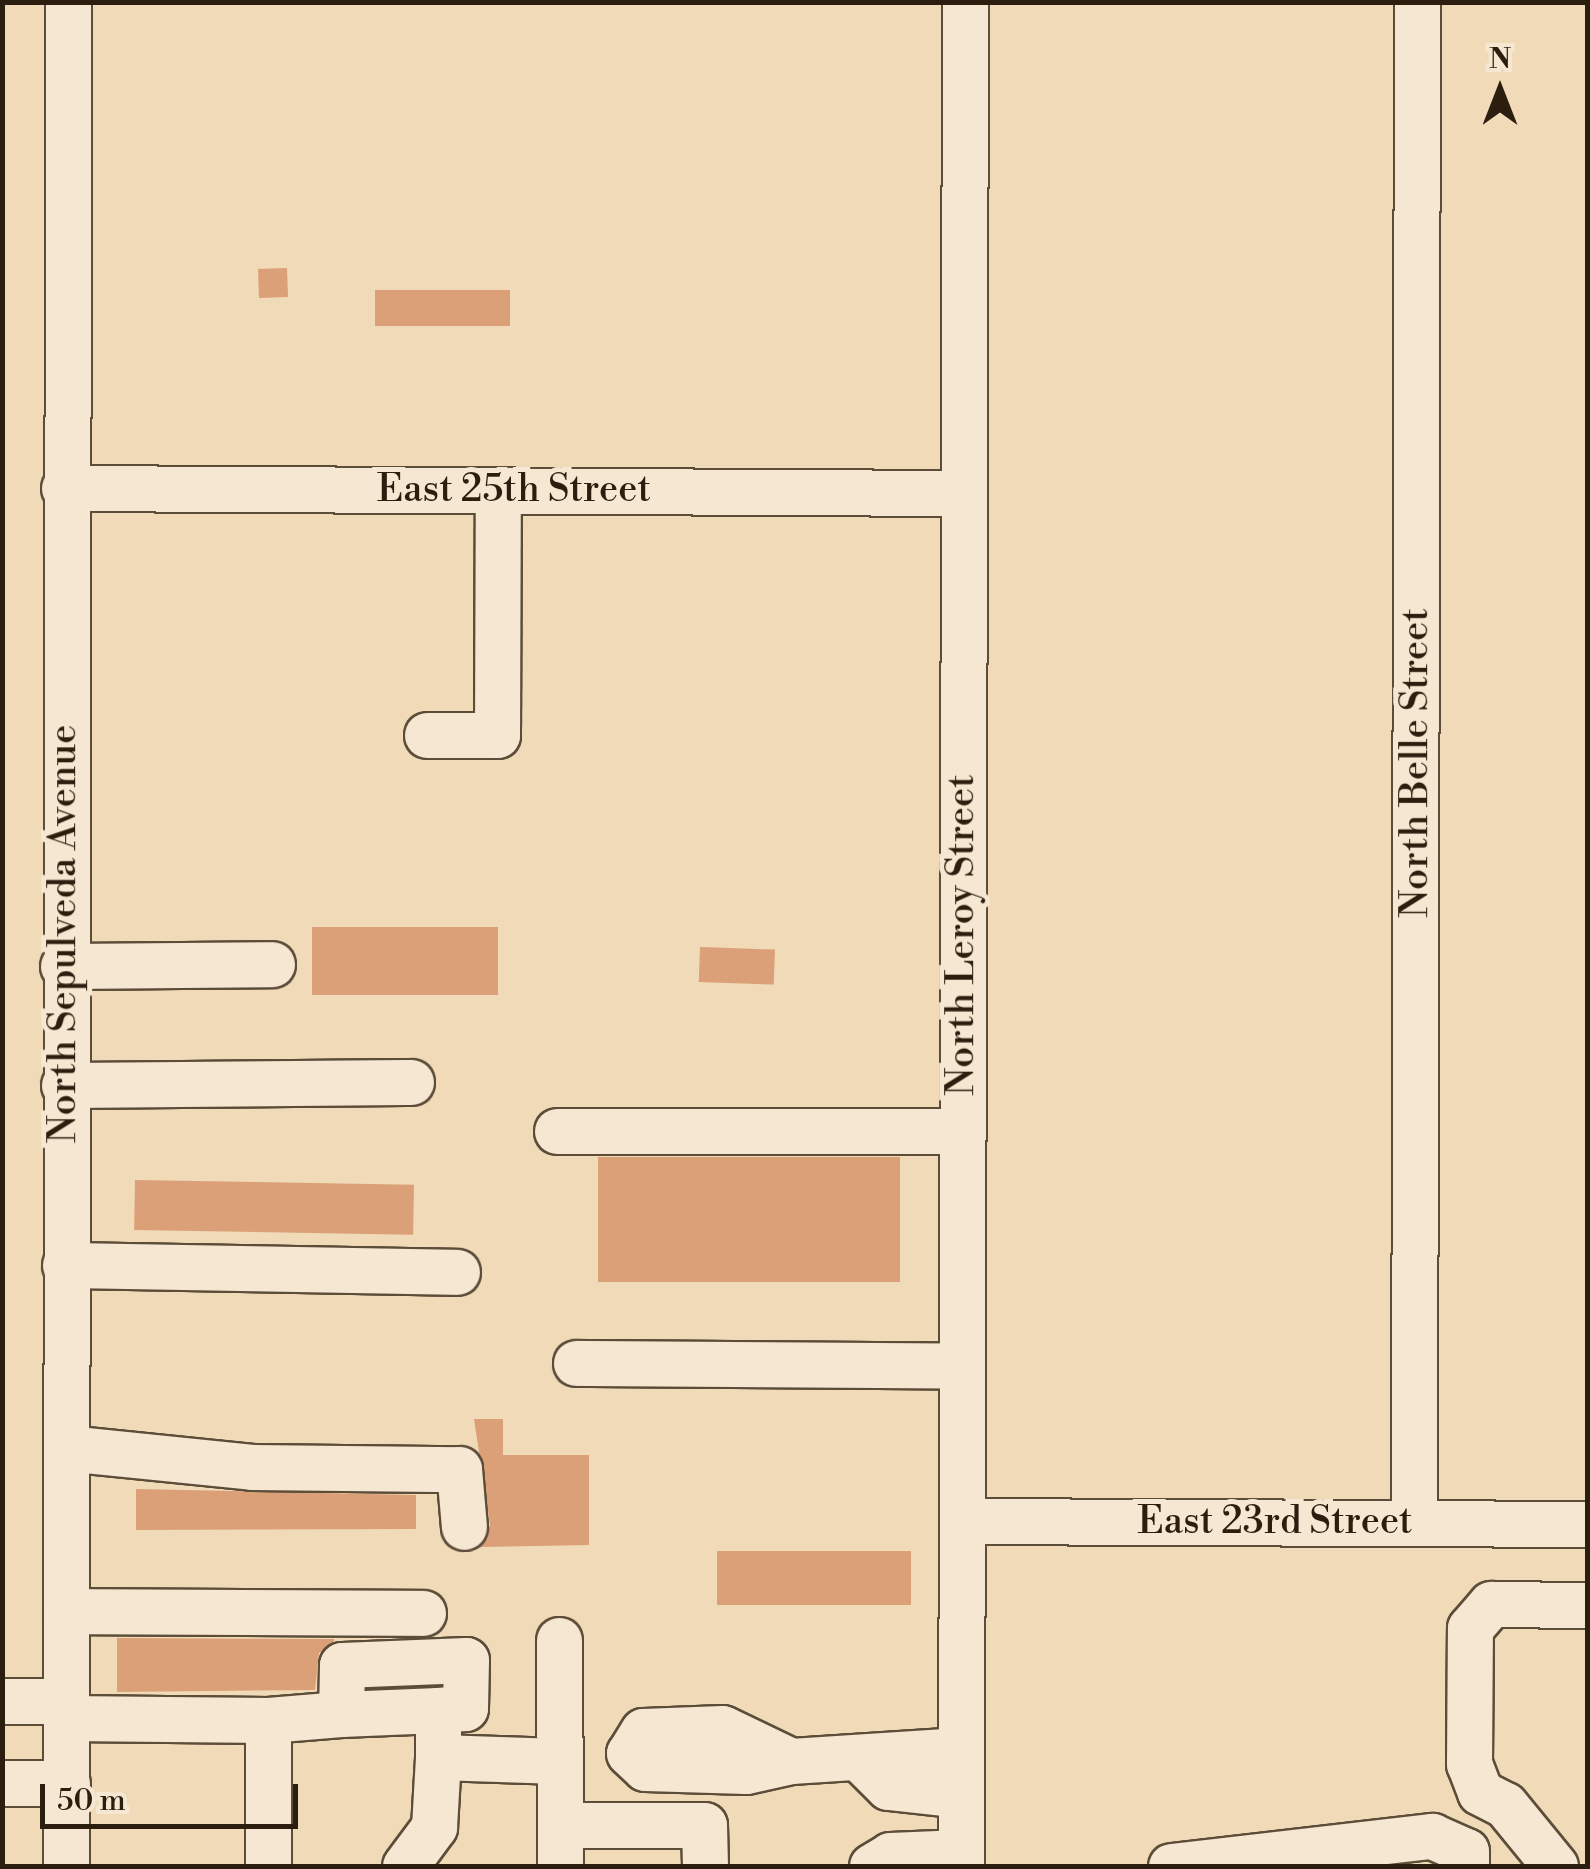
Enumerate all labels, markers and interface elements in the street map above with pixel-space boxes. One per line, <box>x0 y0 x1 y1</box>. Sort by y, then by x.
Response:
north arrow <box>1450 40 1550 140</box>
text: N <box>1489 42 1511 77</box>
street label: East 25th Street <box>377 467 651 513</box>
street label: North Belle Street <box>1393 608 1439 918</box>
street label: North Sepulveda Avenue <box>41 725 87 1143</box>
street label: North Leroy Street <box>939 774 985 1096</box>
street label: East 23rd Street <box>1137 1499 1413 1545</box>
scale bar <box>45 1764 302 1826</box>
text: 50 m <box>57 1782 126 1820</box>

